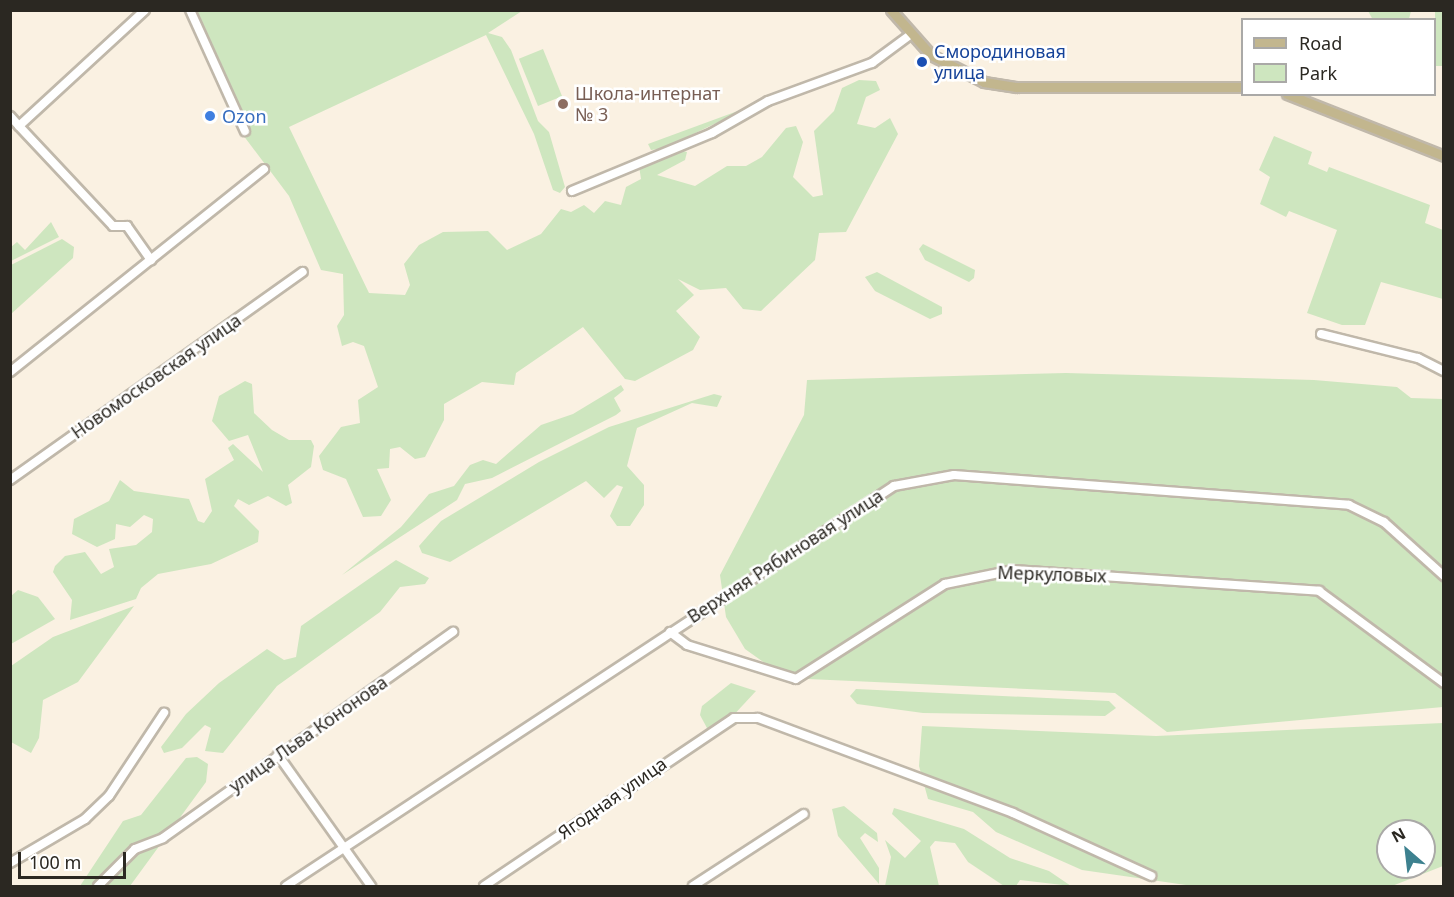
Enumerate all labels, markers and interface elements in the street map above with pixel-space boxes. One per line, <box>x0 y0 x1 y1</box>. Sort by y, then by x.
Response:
legend <box>1241 18 1436 96</box>
text: Road <box>1299 31 1342 55</box>
place label: Смородиновая улица <box>934 41 1066 84</box>
marker: Смородиновая улица <box>915 55 929 69</box>
text: Park <box>1299 61 1337 85</box>
place label: Школа-интернат № 3 <box>575 83 720 125</box>
marker: Школа-интернат № 3 <box>556 97 570 111</box>
place label: Ozon <box>222 105 267 127</box>
marker: Ozon <box>203 109 217 123</box>
street label: Новомосковская улица <box>67 309 245 443</box>
street label: Верхняя Рябиновая улица <box>683 485 887 627</box>
street label: Меркуловых <box>997 561 1107 587</box>
street label: улица Льва Кононова <box>225 671 391 797</box>
street label: Ягодная улица <box>553 753 671 843</box>
north arrow <box>1376 819 1436 879</box>
text: N <box>1388 822 1409 848</box>
scale bar <box>21 840 129 878</box>
text: 100 m <box>29 850 81 874</box>

